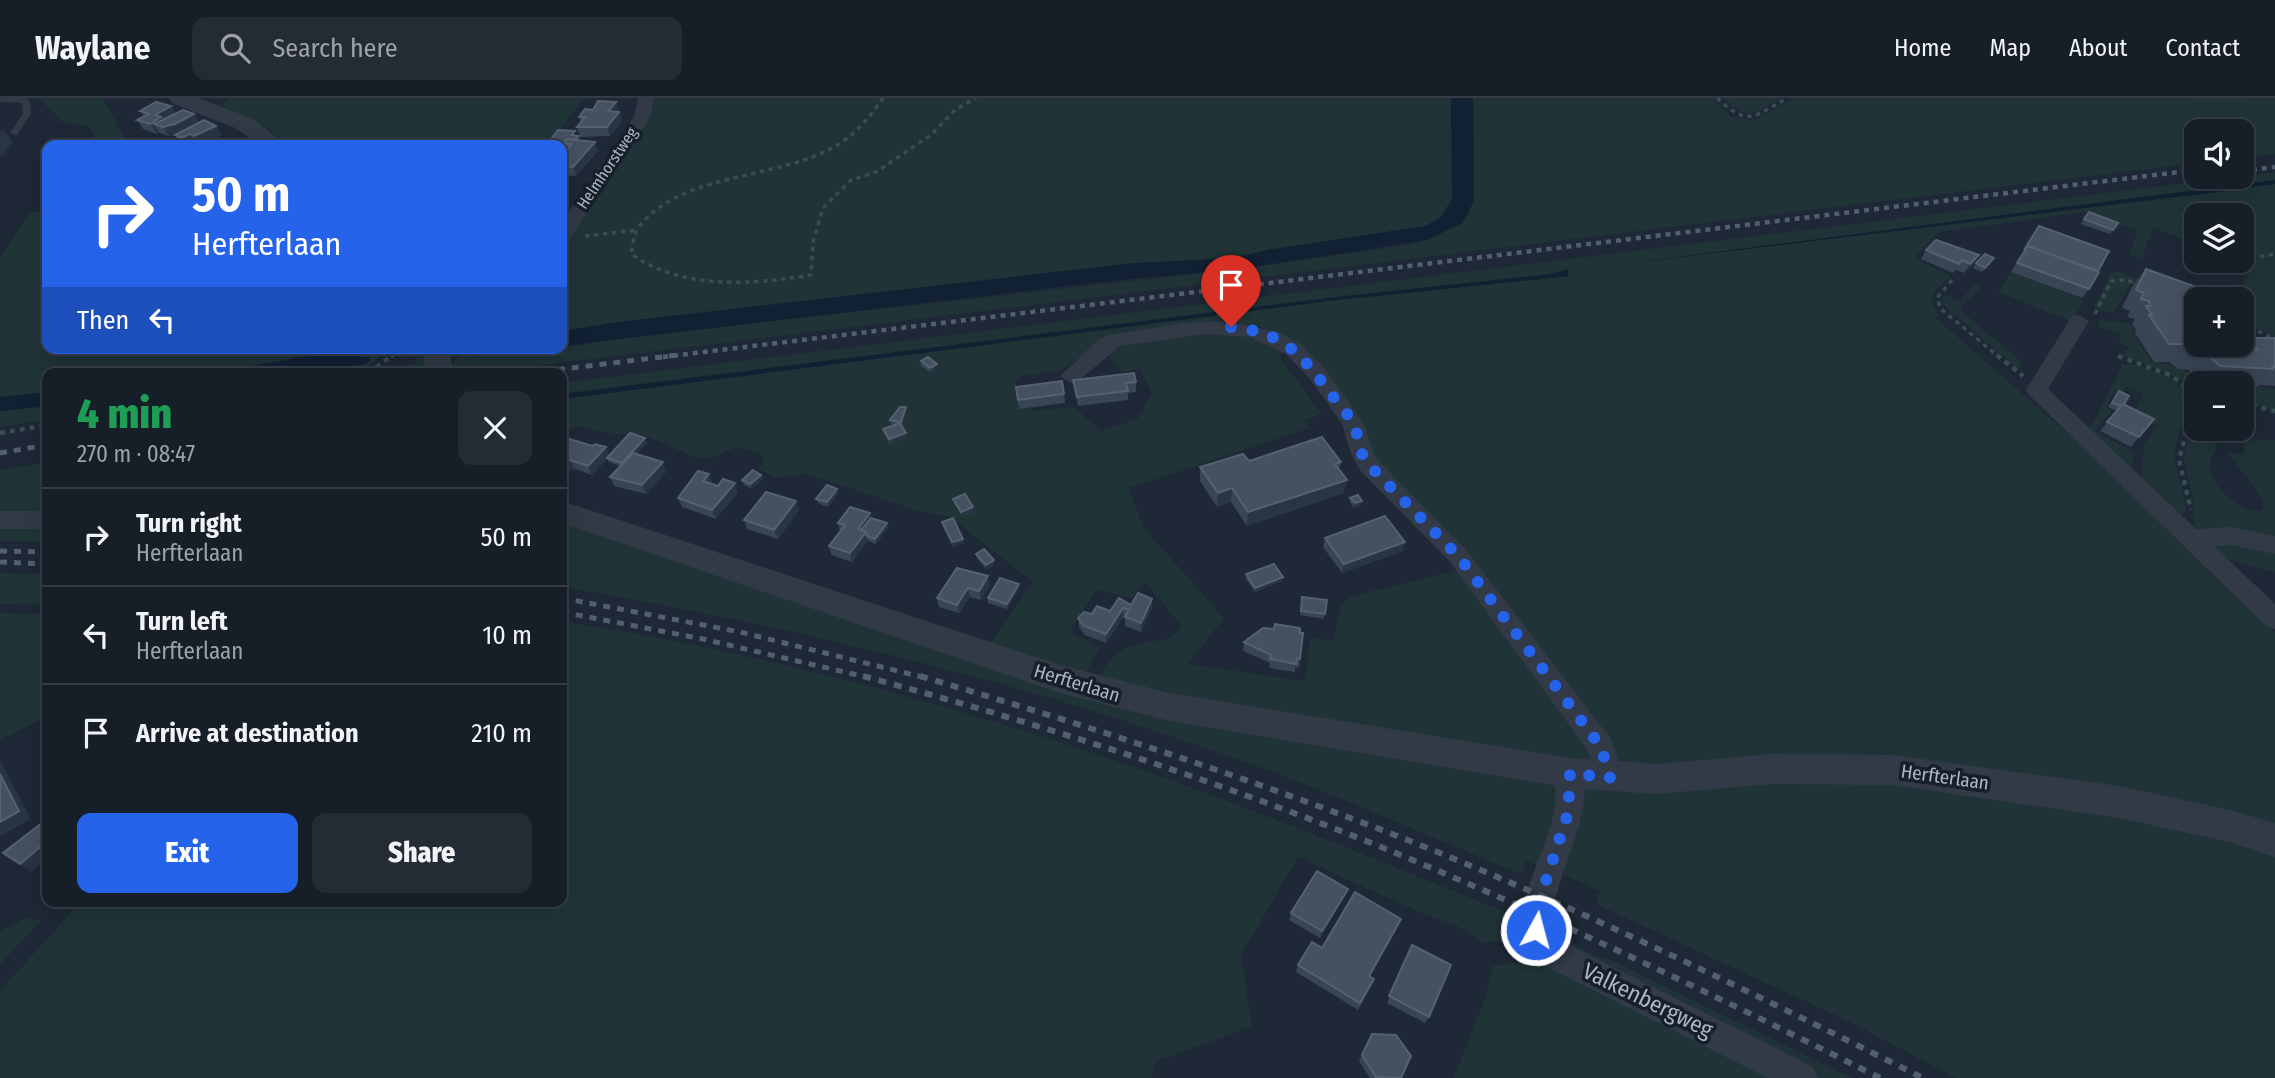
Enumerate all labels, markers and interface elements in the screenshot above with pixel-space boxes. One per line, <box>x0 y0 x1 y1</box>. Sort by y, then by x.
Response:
search box <box>192 17 682 80</box>
text: Waylane <box>35 28 150 68</box>
icon: search <box>216 29 254 67</box>
text: Search here <box>272 33 398 64</box>
text: Home <box>1894 34 1951 62</box>
text: Map <box>1989 34 2031 62</box>
text: About <box>2069 34 2127 62</box>
text: Contact <box>2165 34 2240 62</box>
map controls <box>2184 119 2254 441</box>
button: sound <box>2184 119 2254 189</box>
street label: Helmhorstweg <box>573 123 642 212</box>
text: 50 m <box>192 165 290 224</box>
icon: right <box>77 168 168 259</box>
button: layers <box>2184 203 2254 273</box>
text: Herfterlaan <box>192 225 341 263</box>
pin <box>1201 255 1261 327</box>
icon: arrive <box>1212 266 1250 304</box>
button: + <box>2184 287 2254 357</box>
icon: left <box>143 301 181 339</box>
text: Then <box>77 305 129 336</box>
button: − <box>2184 371 2254 441</box>
text: 4 min <box>77 389 172 439</box>
button: close <box>458 391 532 465</box>
text: 270 m · 08:47 <box>77 440 195 468</box>
text: Turn right <box>136 508 242 539</box>
icon: right <box>77 518 115 556</box>
text: 50 m <box>480 522 532 553</box>
text: Herfterlaan <box>136 539 243 567</box>
text: Turn left <box>136 606 228 637</box>
icon: left <box>77 616 115 654</box>
text: 10 m <box>482 620 532 651</box>
text: Herfterlaan <box>136 637 243 665</box>
street label: Herfterlaan <box>1031 659 1123 707</box>
icon: arrive <box>77 714 115 752</box>
text: Arrive at destination <box>136 718 359 749</box>
text: 210 m <box>471 718 532 749</box>
street label: Herfterlaan <box>1899 759 1991 795</box>
button: Exit <box>77 813 298 893</box>
button: Share <box>312 813 532 893</box>
position arrow <box>1499 893 1573 967</box>
street label: Valkenbergweg <box>1578 956 1718 1044</box>

